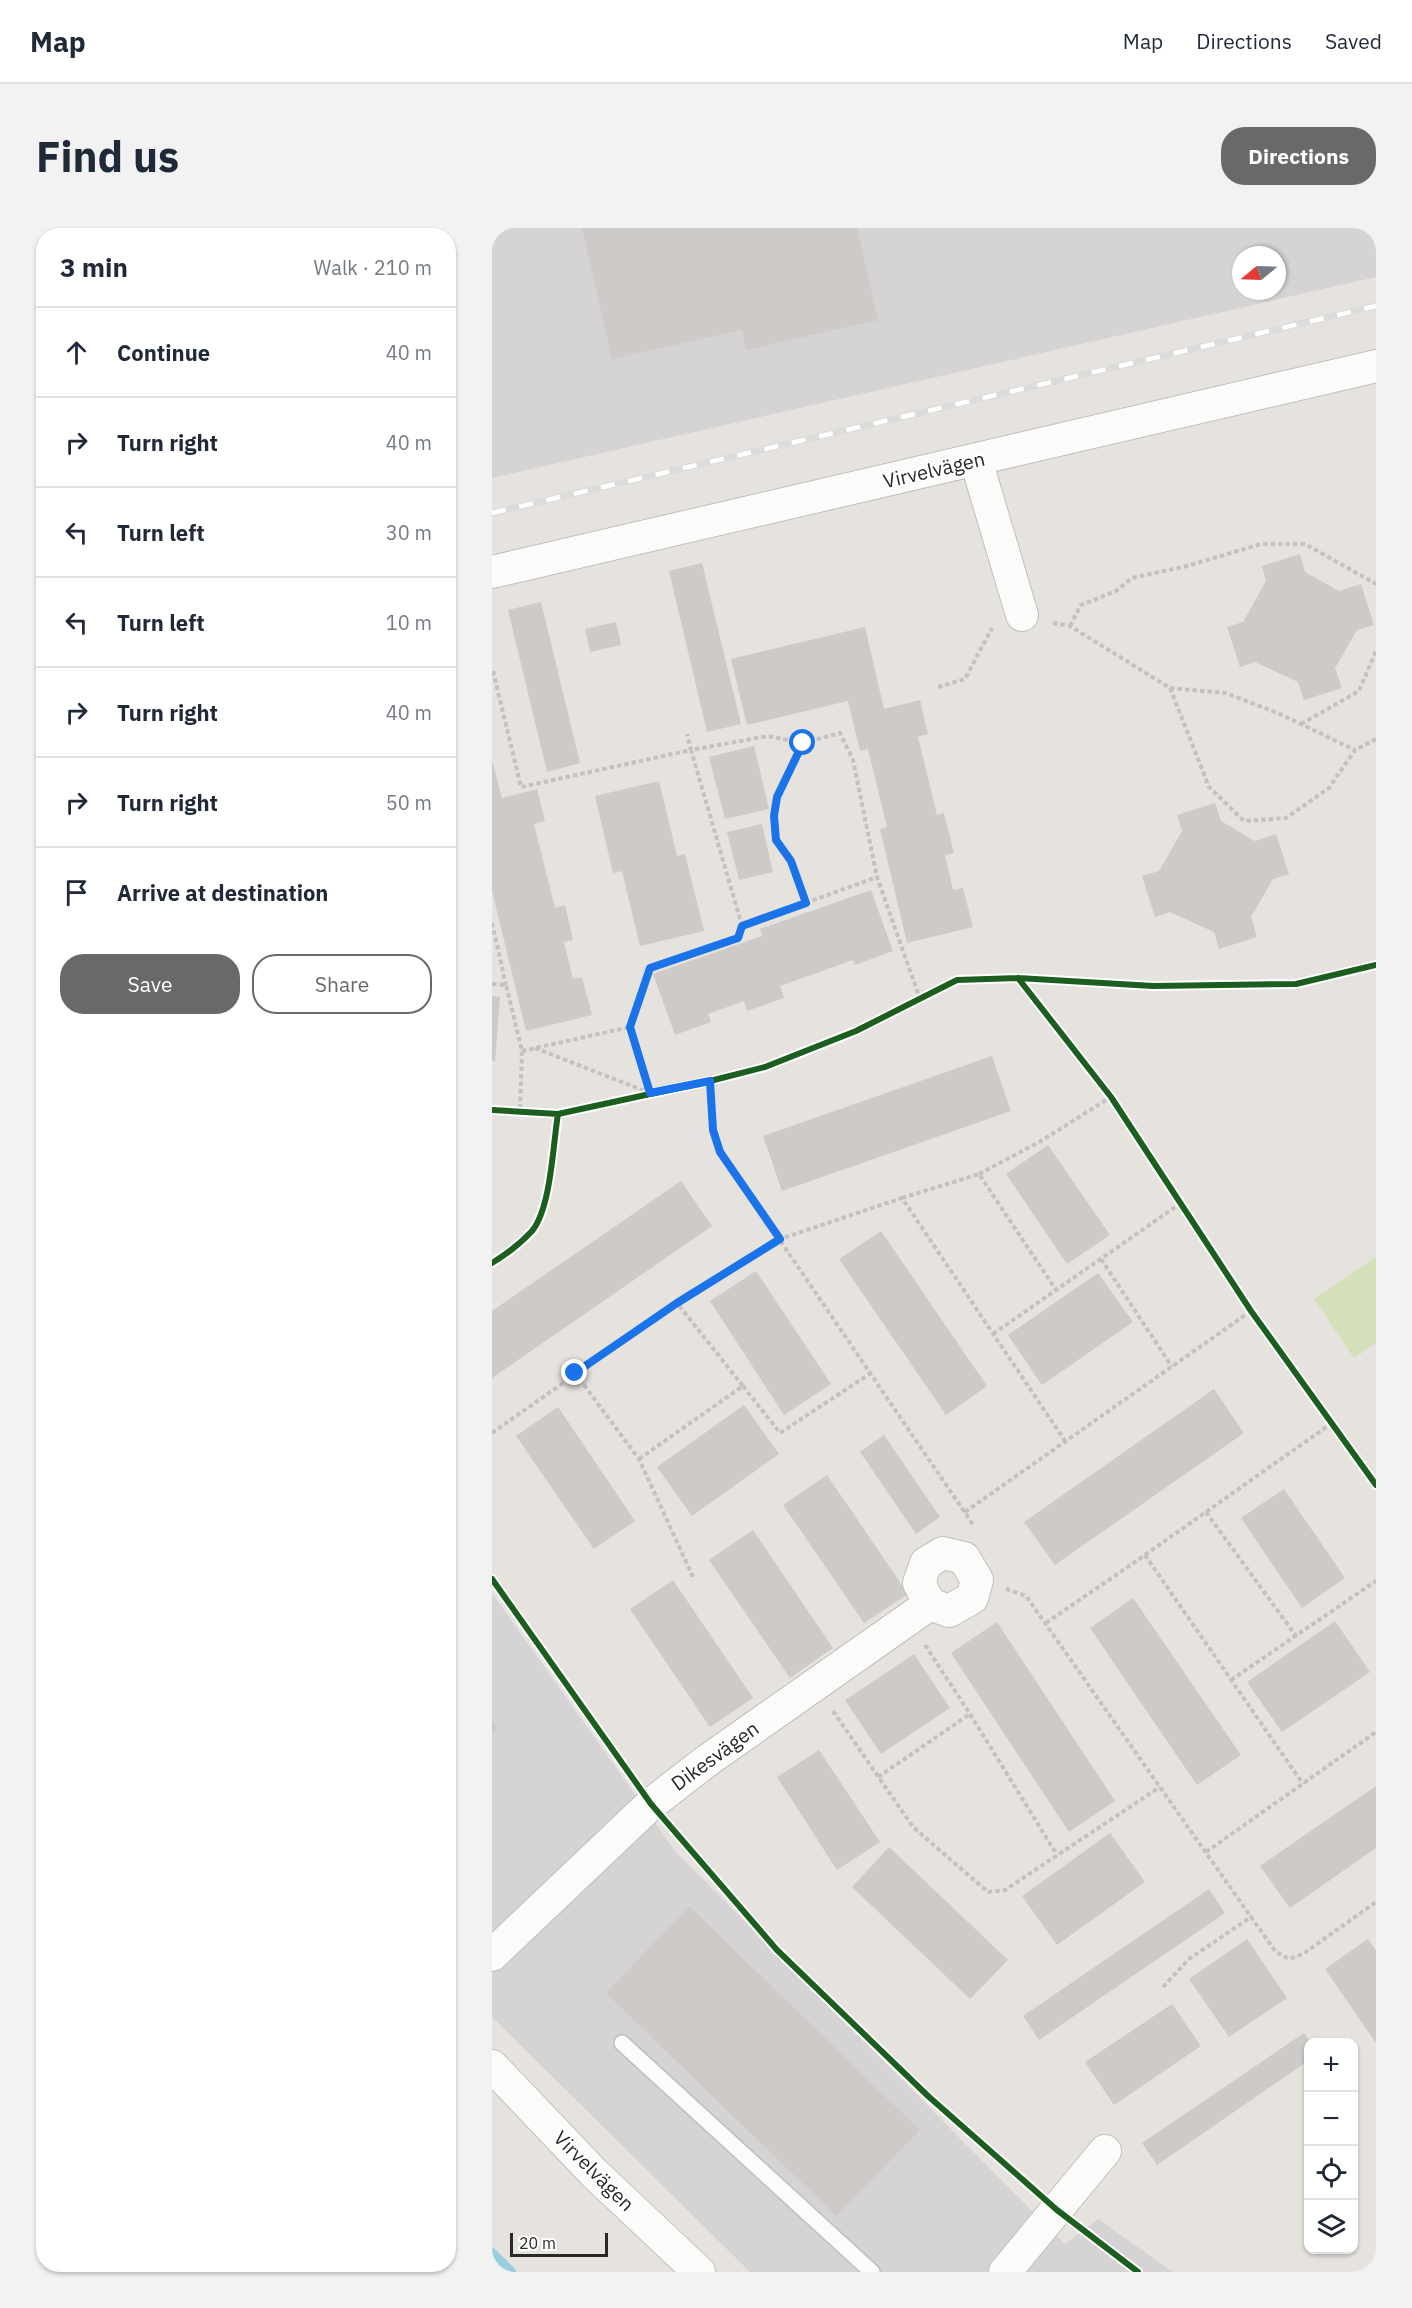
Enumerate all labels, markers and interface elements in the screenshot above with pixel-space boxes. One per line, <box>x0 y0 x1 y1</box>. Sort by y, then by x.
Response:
text: Map <box>30 23 86 60</box>
text: Map <box>1123 27 1163 55</box>
text: Directions <box>1196 27 1292 55</box>
text: Saved <box>1325 27 1382 55</box>
button: Directions <box>1221 127 1376 185</box>
text: Find us <box>36 129 179 184</box>
north arrow <box>1232 246 1286 300</box>
text: 3 min <box>60 250 128 284</box>
text: Walk · 210 m <box>314 254 432 281</box>
icon: ahead <box>60 336 93 369</box>
text: Continue <box>117 338 210 367</box>
text: 40 m <box>386 339 432 366</box>
icon: right <box>60 426 93 459</box>
text: Turn right <box>117 428 218 457</box>
text: 40 m <box>386 429 432 456</box>
street label: Virvelvägen <box>880 445 987 494</box>
icon: left <box>60 516 93 549</box>
text: Turn left <box>117 518 205 547</box>
text: 30 m <box>386 519 432 546</box>
icon: left <box>60 606 93 639</box>
text: Turn left <box>117 608 205 637</box>
text: 10 m <box>386 609 432 636</box>
icon: right <box>60 696 93 729</box>
text: Turn right <box>117 698 218 727</box>
text: 40 m <box>386 699 432 726</box>
route start <box>789 729 815 755</box>
icon: right <box>60 786 93 819</box>
text: Turn right <box>117 788 218 817</box>
text: 50 m <box>386 789 432 816</box>
icon: arrive <box>60 876 93 909</box>
text: Arrive at destination <box>117 878 328 907</box>
button: Save <box>60 954 240 1014</box>
button: Share <box>252 954 432 1014</box>
route end <box>561 1359 587 1385</box>
street label: Dikesvägen <box>665 1715 764 1797</box>
map controls <box>1304 2038 1358 2254</box>
button: + <box>1304 2038 1358 2092</box>
button: − <box>1304 2092 1358 2146</box>
street label: Virvelvägen <box>548 2124 641 2217</box>
button: locate <box>1304 2146 1358 2200</box>
button: layers <box>1304 2200 1358 2254</box>
scale bar <box>510 2230 608 2258</box>
text: 20 m <box>519 2233 556 2253</box>

